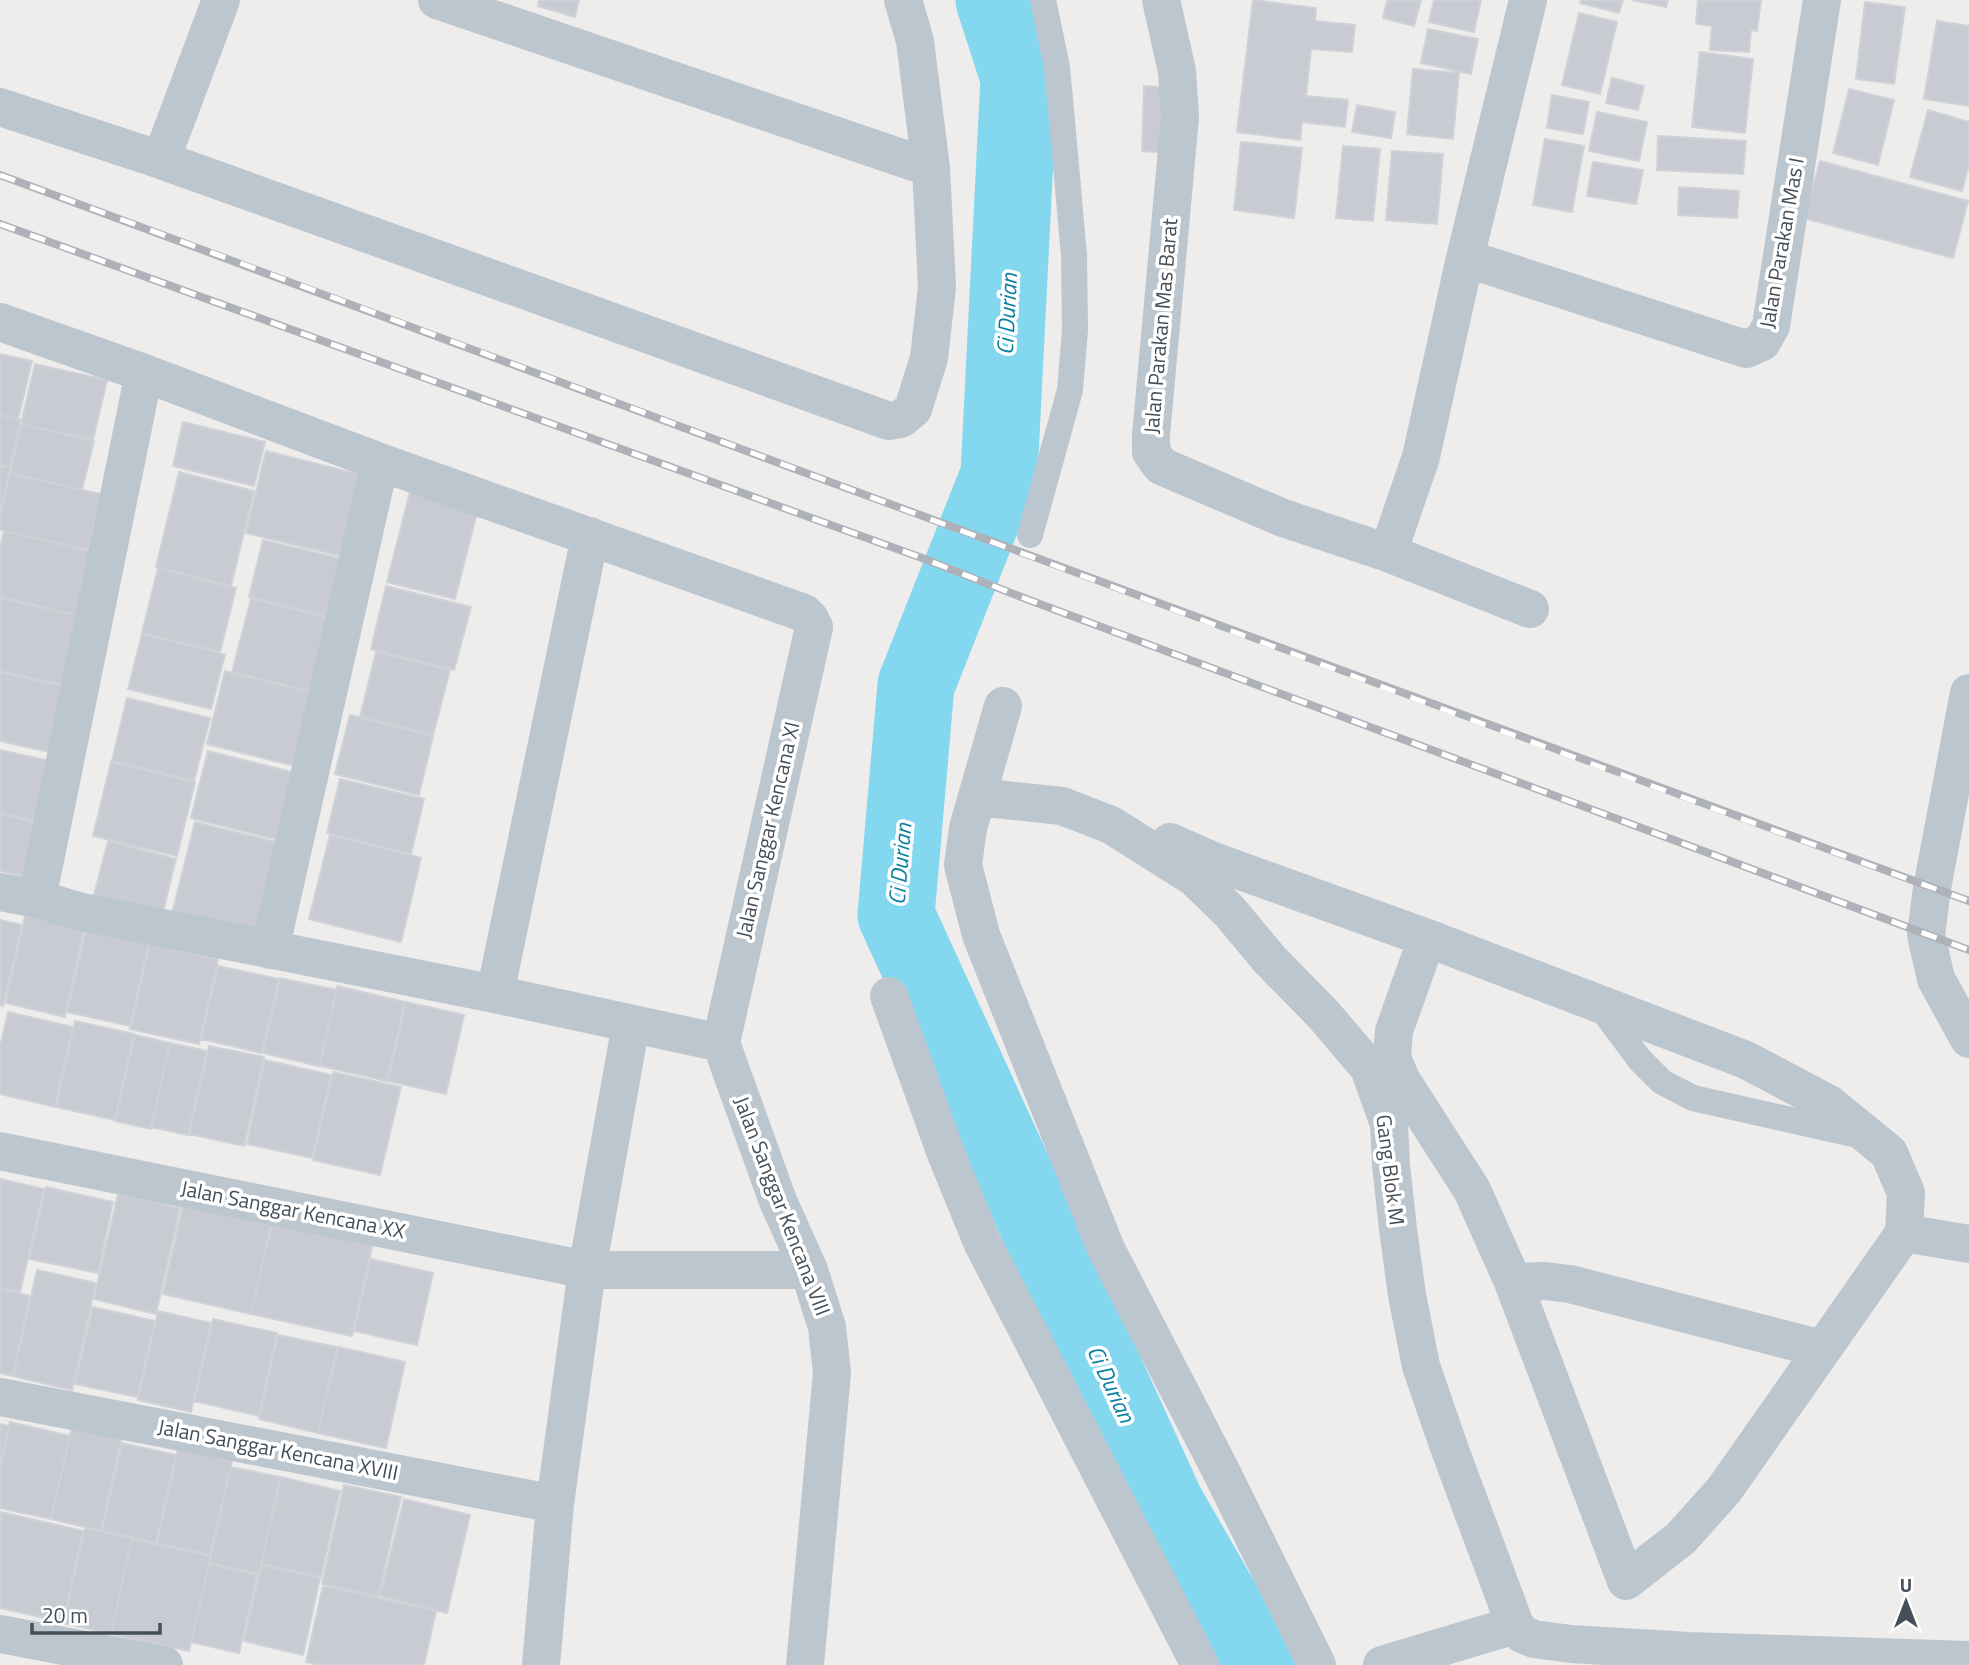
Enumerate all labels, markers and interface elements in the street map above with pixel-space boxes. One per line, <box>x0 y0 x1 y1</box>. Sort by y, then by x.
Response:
street label: Jalan Parakan Mas I <box>1750 155 1812 331</box>
street label: Jalan Parakan Mas Barat <box>1135 216 1185 435</box>
water label: Ci Durian <box>987 272 1026 356</box>
street label: Jalan Sanggar Kencana XI <box>727 718 808 941</box>
water label: Ci Durian <box>879 821 921 906</box>
street label: Jalan Sanggar Kencana VIII <box>726 1091 840 1320</box>
street label: Gang Blok M <box>1368 1113 1414 1227</box>
street label: Jalan Sanggar Kencana XX <box>178 1172 408 1247</box>
water label: Ci Durian <box>1078 1339 1145 1429</box>
street label: Jalan Sanggar Kencana XVIII <box>155 1410 401 1488</box>
north arrow <box>1871 1567 1941 1637</box>
text: U <box>1900 1570 1912 1599</box>
scale bar <box>32 1592 159 1636</box>
text: 20 m <box>42 1599 88 1631</box>

